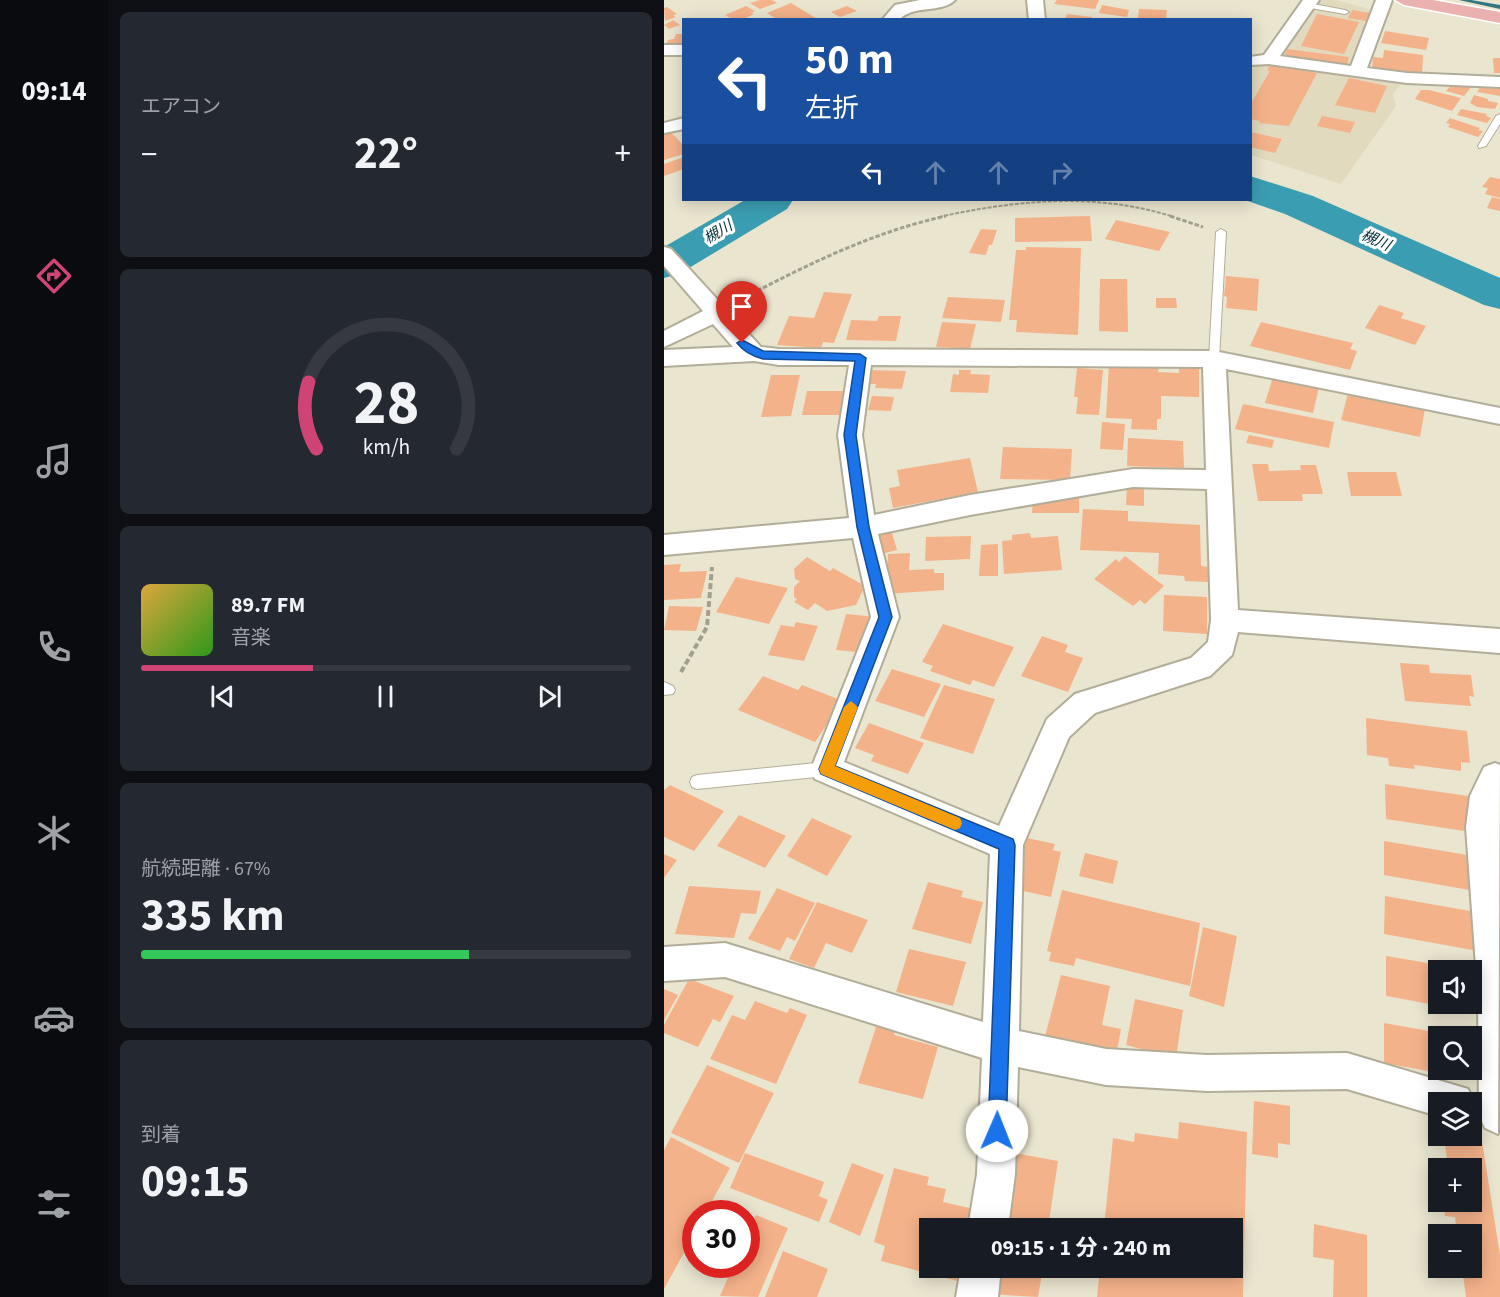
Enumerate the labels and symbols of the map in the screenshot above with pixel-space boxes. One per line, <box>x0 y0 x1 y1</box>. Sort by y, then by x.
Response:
water label: 槻川 <box>700 215 738 249</box>
water label: 槻川 <box>1358 225 1396 257</box>
pin <box>716 281 767 343</box>
position arrow <box>965 1099 1029 1163</box>
speed limit sign: 30 <box>682 1200 760 1278</box>

